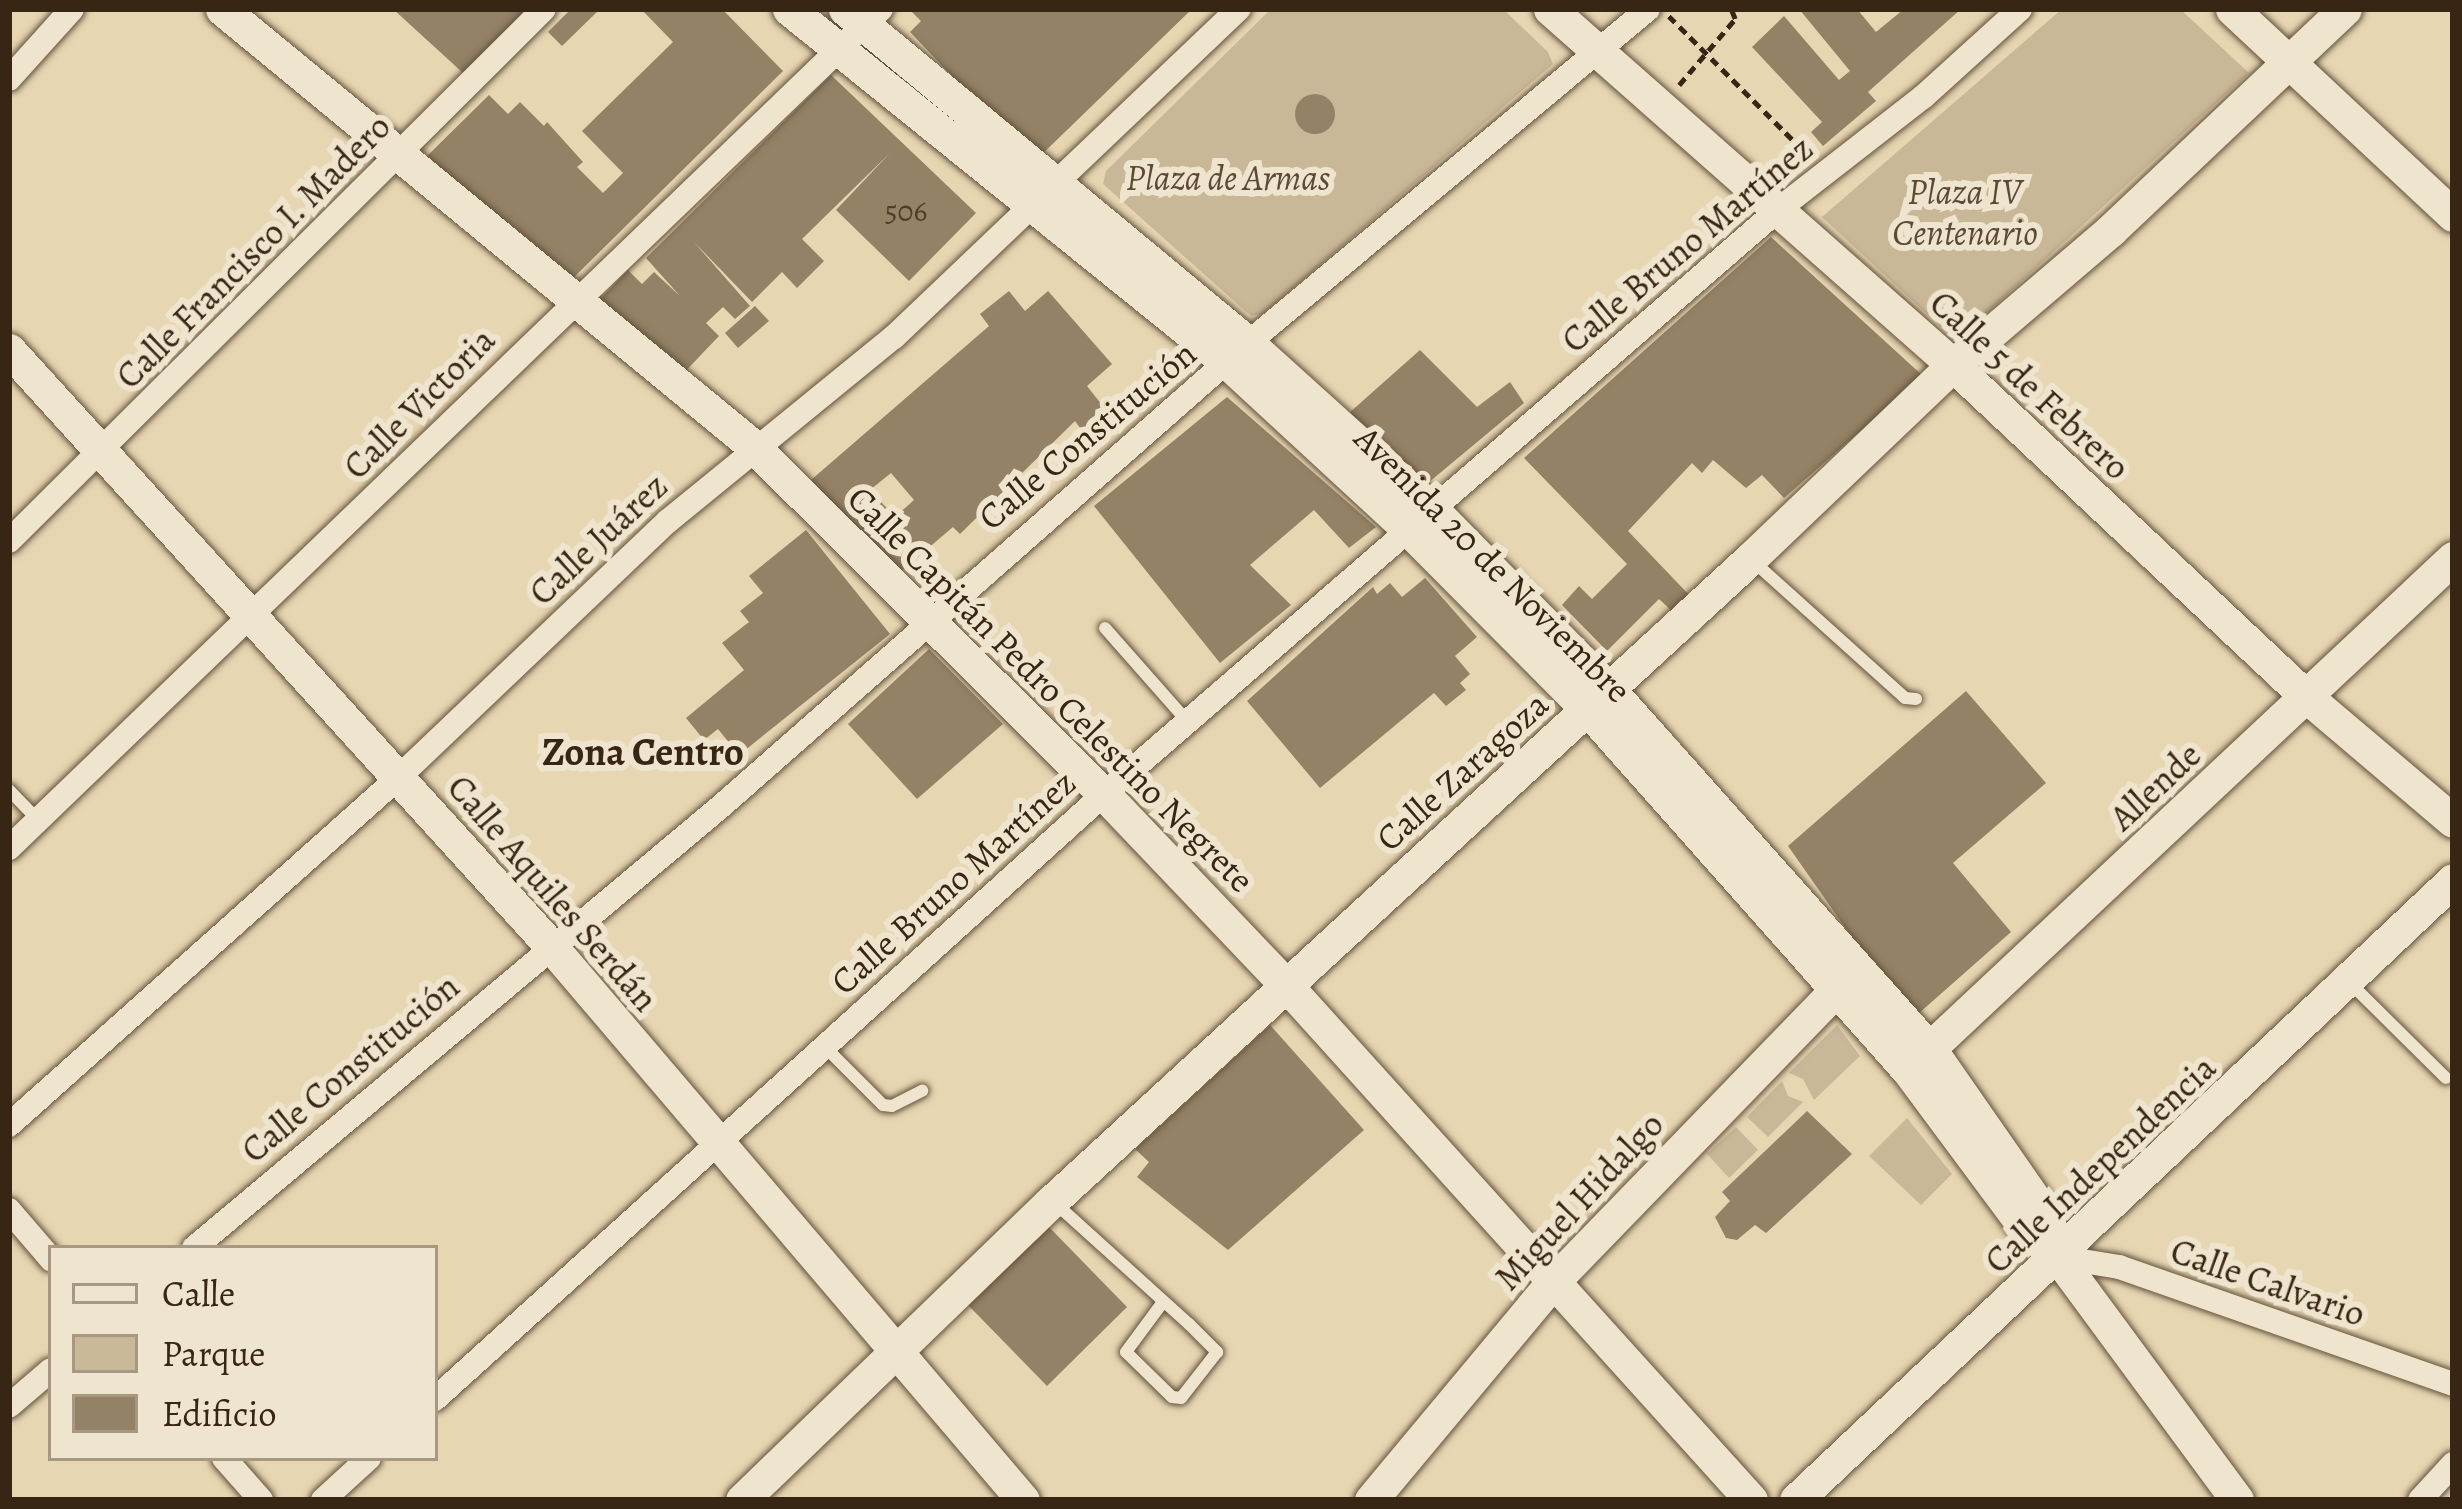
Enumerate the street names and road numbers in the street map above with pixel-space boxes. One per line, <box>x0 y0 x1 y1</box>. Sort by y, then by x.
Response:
street label: Calle Francisco I. Madero <box>106 104 400 398</box>
street label: Calle Bruno Martínez <box>1553 126 1821 362</box>
street label: Calle 5 de Febrero <box>1921 281 2139 489</box>
street label: Calle Victoria <box>334 318 504 488</box>
street label: Calle Constitución <box>969 332 1205 538</box>
street label: Avenida 20 de Noviembre <box>1346 417 1640 711</box>
street label: Calle Juárez <box>520 464 676 614</box>
street label: Calle Capitán Pedro Celestino Negrete <box>839 477 1263 901</box>
street label: Calle Zaragoza <box>1367 682 1557 860</box>
street label: Allende <box>2100 733 2210 839</box>
street label: Calle Bruno Martínez <box>822 761 1084 1003</box>
street label: Calle Aquiles Serdán <box>439 766 667 1020</box>
street label: Calle Constitución <box>232 965 468 1171</box>
street label: Calle Independencia <box>1975 1046 2225 1282</box>
street label: Miguel Hidalgo <box>1486 1103 1672 1299</box>
street label: Calle Calvario <box>2165 1229 2371 1335</box>

